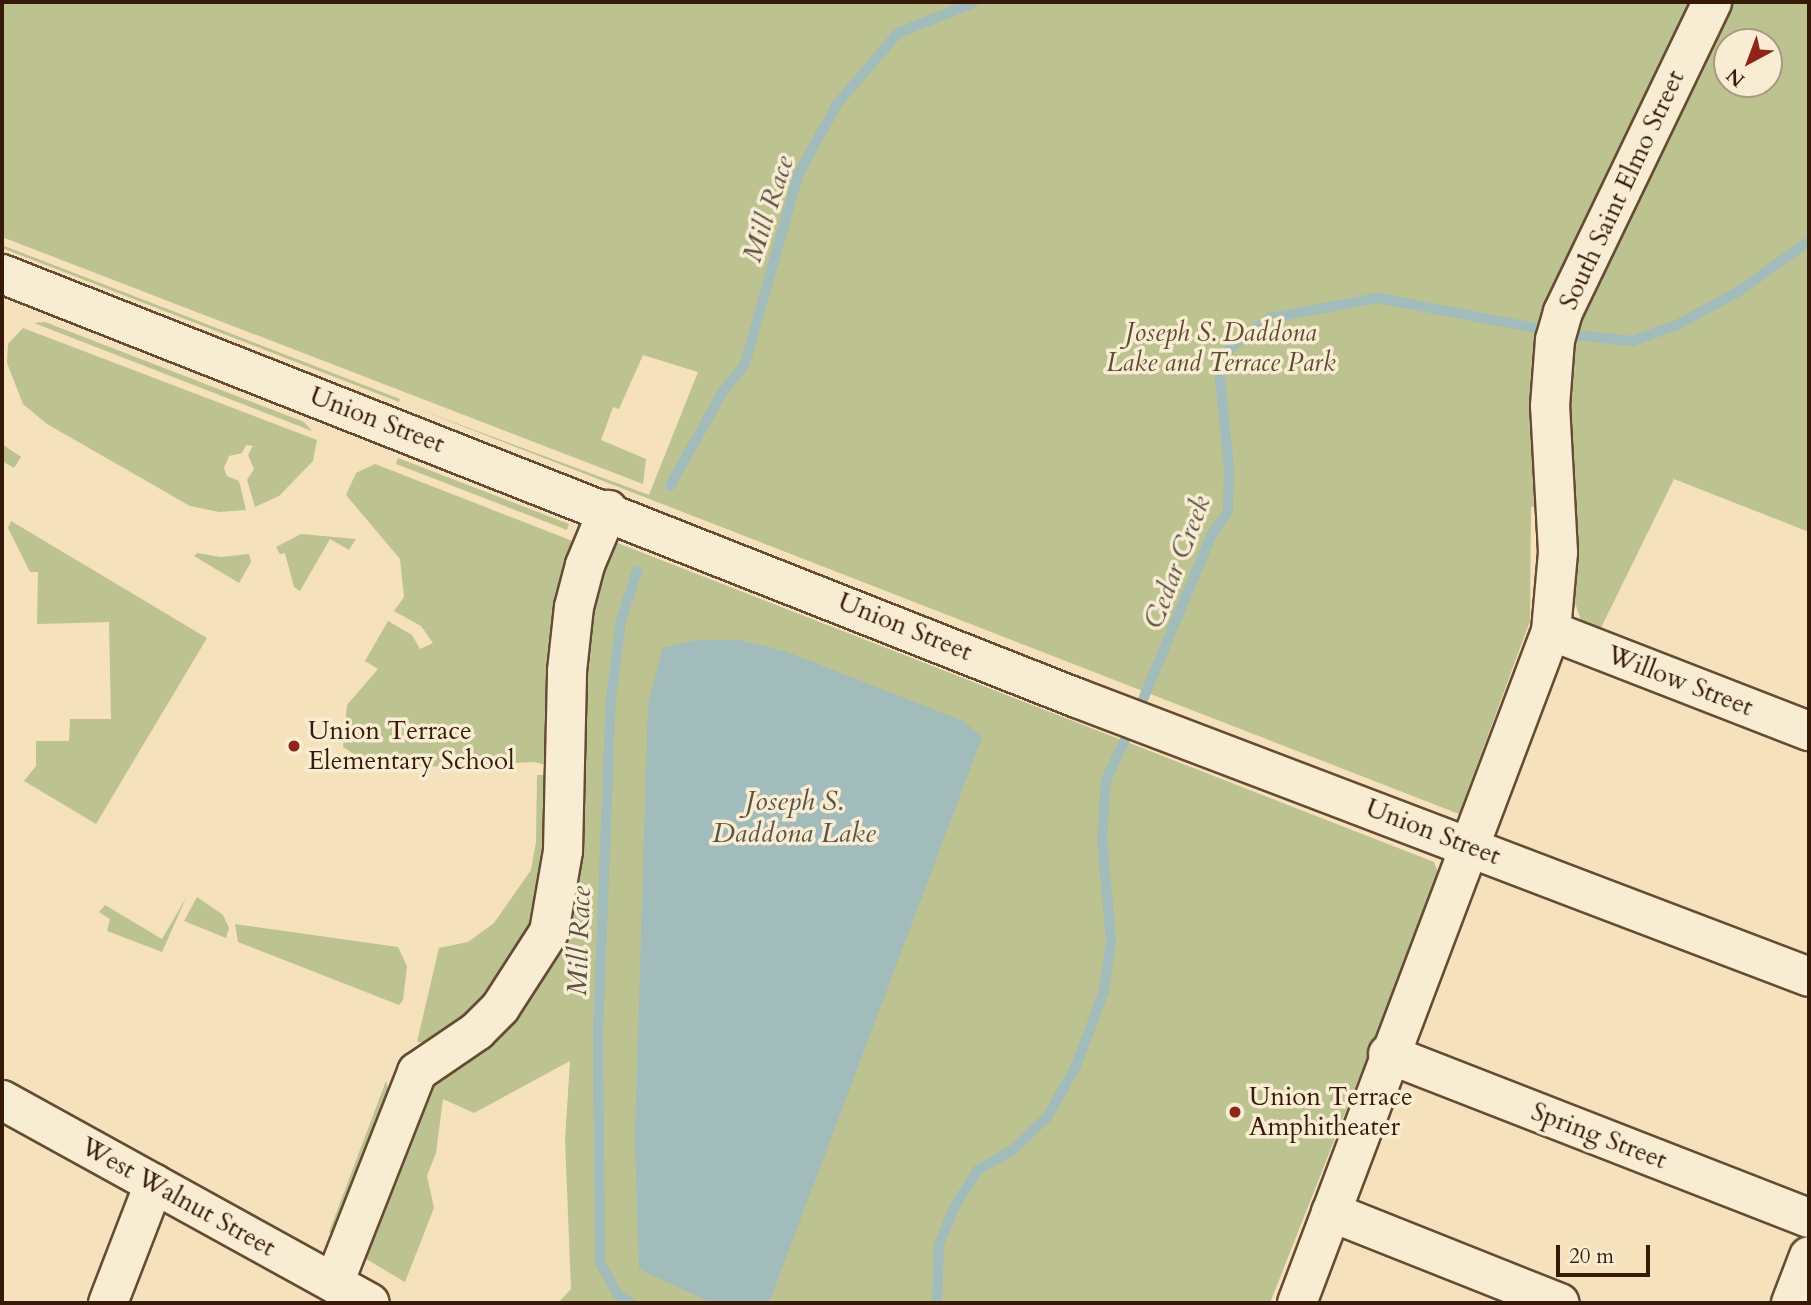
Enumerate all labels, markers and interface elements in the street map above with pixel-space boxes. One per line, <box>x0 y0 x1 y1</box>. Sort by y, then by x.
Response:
north arrow <box>1713 28 1783 98</box>
text: N <box>1721 62 1750 93</box>
street label: South Saint Elmo Street <box>1553 65 1691 315</box>
water label: Mill Race <box>735 152 801 266</box>
park label: Joseph S. Daddona Lake and Terrace Park <box>1106 317 1336 378</box>
street label: Union Street <box>305 380 449 460</box>
water label: Cedar Creek <box>1136 491 1218 633</box>
street label: Union Street <box>833 586 977 668</box>
street label: Willow Street <box>1603 639 1757 723</box>
place label: Union Terrace Elementary School <box>308 715 515 776</box>
marker: Union Terrace Elementary School <box>286 738 302 754</box>
water label: Joseph S. Daddona Lake <box>712 784 876 850</box>
street label: Union Street <box>1361 792 1505 872</box>
water label: Mill Race <box>560 886 598 996</box>
place label: Union Terrace Amphitheater <box>1249 1081 1413 1142</box>
street label: Spring Street <box>1527 1096 1671 1176</box>
marker: Union Terrace Amphitheater <box>1227 1104 1243 1120</box>
street label: West Walnut Street <box>75 1131 281 1263</box>
scale bar <box>1559 1232 1654 1276</box>
text: 20 m <box>1569 1242 1614 1271</box>

